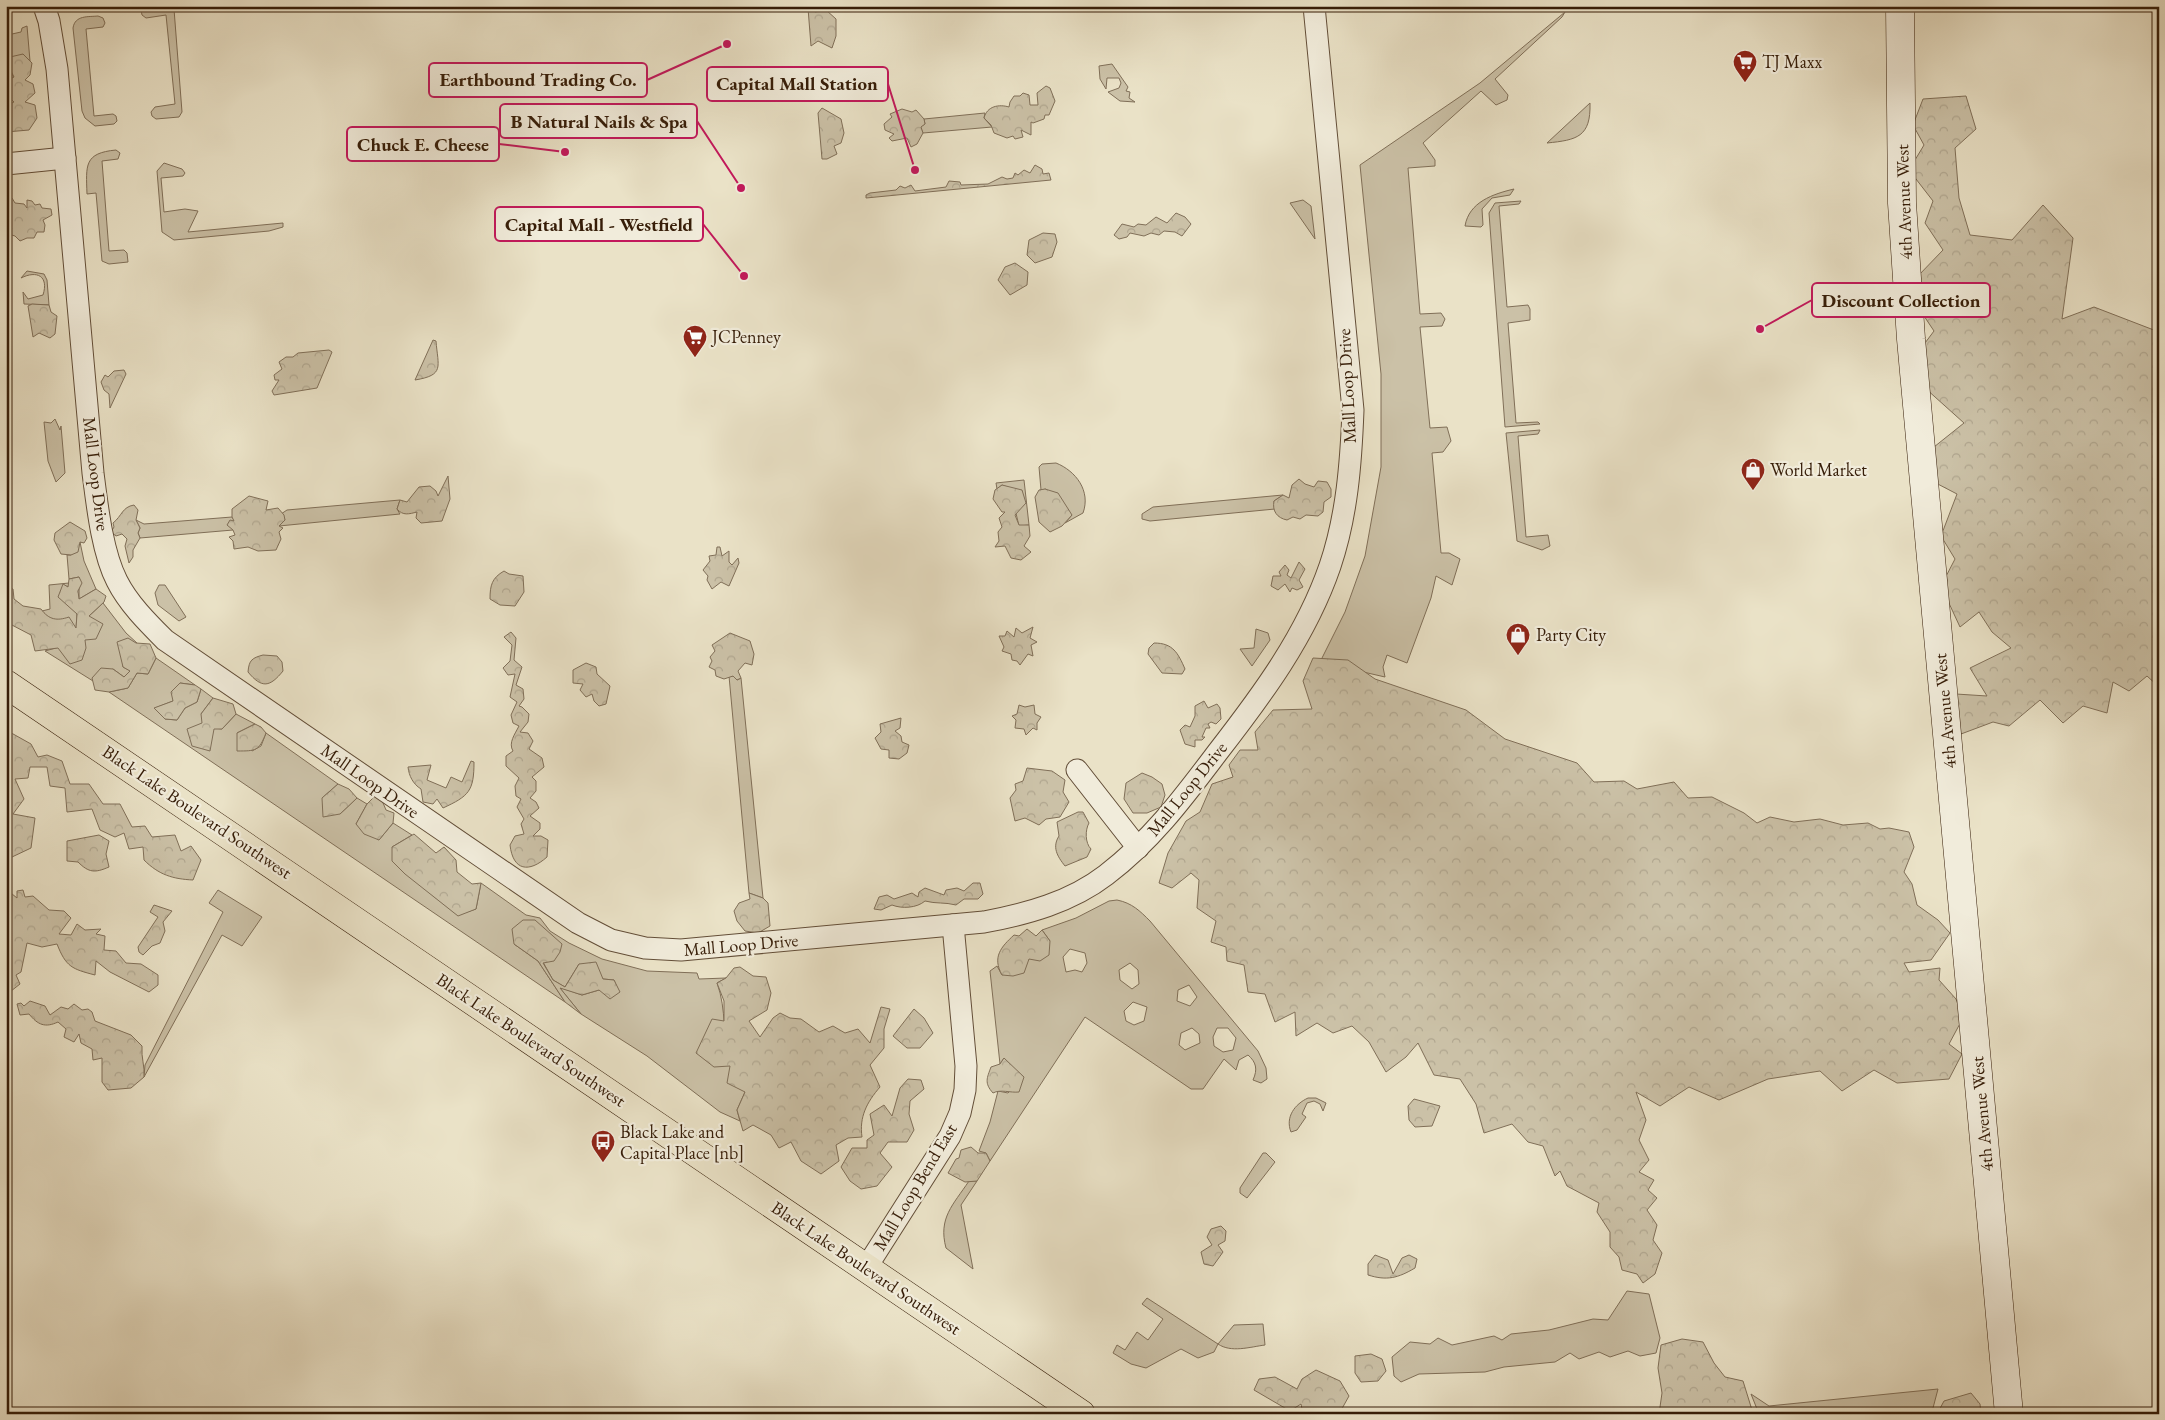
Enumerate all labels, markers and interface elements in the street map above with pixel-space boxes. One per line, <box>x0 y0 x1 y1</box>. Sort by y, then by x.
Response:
supermarket icon: TJ Maxx <box>1732 49 1758 83</box>
place label: TJ Maxx <box>1762 50 1823 73</box>
callout: Earthbound Trading Co. <box>429 63 647 97</box>
text: Earthbound Trading Co. <box>439 67 637 92</box>
callout: Capital Mall Station <box>707 67 888 101</box>
text: Capital Mall Station <box>716 71 878 96</box>
callout: B Natural Nails & Spa <box>500 104 697 138</box>
text: B Natural Nails & Spa <box>510 109 688 134</box>
callout: Chuck E. Cheese <box>347 127 499 161</box>
text: Chuck E. Cheese <box>357 132 489 157</box>
street label: 4th Avenue West <box>1890 144 1917 260</box>
callout: Capital Mall - Westfield <box>495 207 703 241</box>
text: Capital Mall - Westfield <box>505 212 693 237</box>
callout: Discount Collection <box>1812 283 1990 317</box>
text: Discount Collection <box>1822 288 1981 313</box>
supermarket icon: JCPenney <box>682 324 708 358</box>
place label: JCPenney <box>710 325 781 348</box>
street label: Mall Loop Drive <box>1332 328 1361 444</box>
street label: Mall Loop Drive <box>78 415 115 532</box>
shop icon: World Market <box>1740 457 1766 491</box>
place label: World Market <box>1770 458 1867 481</box>
shop icon: Party City <box>1505 622 1531 656</box>
place label: Party City <box>1536 623 1606 646</box>
street label: 4th Avenue West <box>1928 652 1961 770</box>
street label: Mall Loop Drive <box>1141 737 1232 841</box>
street label: Mall Loop Drive <box>317 738 424 823</box>
street label: Black Lake Boulevard Southwest <box>98 740 297 884</box>
street label: Mall Loop Drive <box>683 928 799 961</box>
street label: Black Lake Boulevard Southwest <box>432 968 631 1112</box>
street label: 4th Avenue West <box>1965 1055 1998 1173</box>
street label: Mall Loop Bend East <box>867 1119 962 1255</box>
place label: Black Lake and Capital Place [nb] <box>620 1120 744 1164</box>
bus stop icon: Black Lake and Capital Place [nb] <box>590 1129 616 1163</box>
street label: Black Lake Boulevard Southwest <box>767 1196 966 1340</box>

